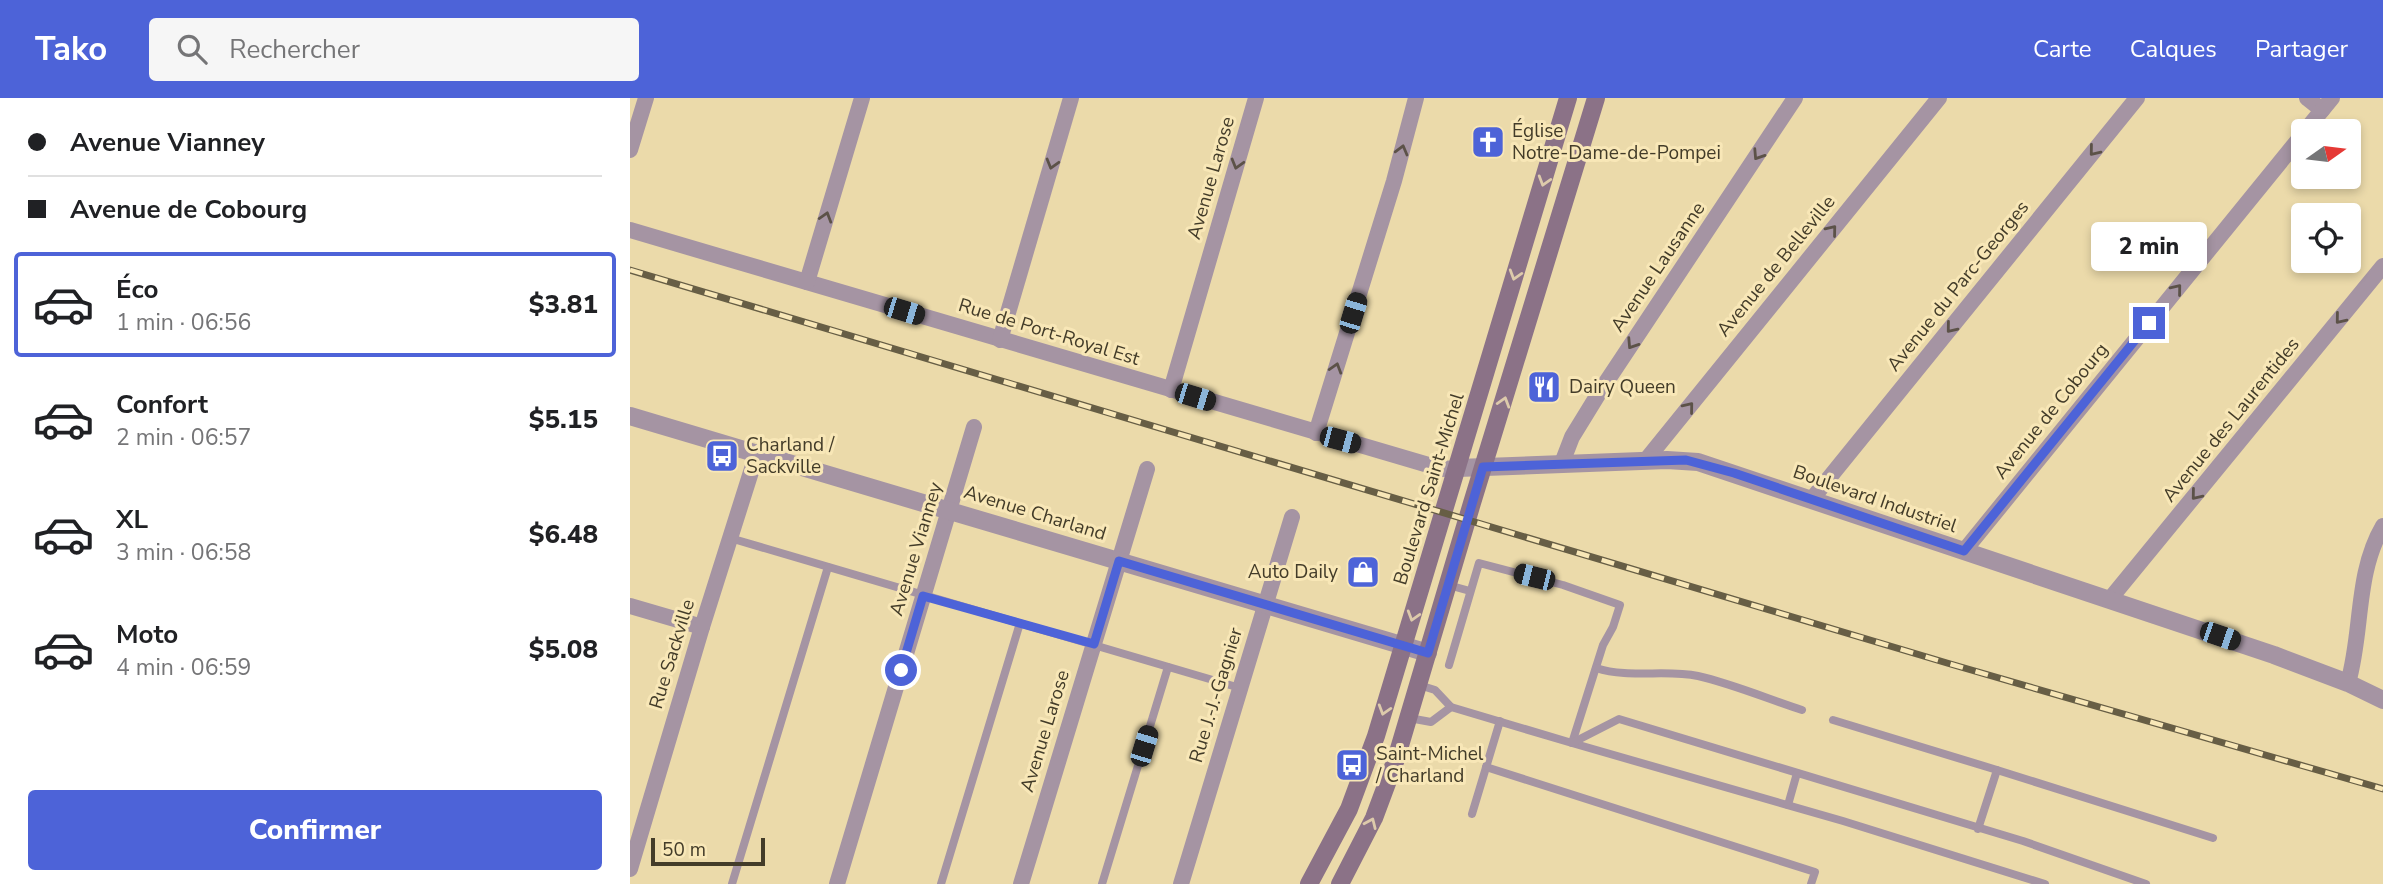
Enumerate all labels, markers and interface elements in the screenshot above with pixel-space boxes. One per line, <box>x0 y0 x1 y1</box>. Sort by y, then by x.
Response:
search box <box>149 18 639 81</box>
text: Tako <box>35 27 107 72</box>
icon: search <box>173 30 211 68</box>
text: Rechercher <box>229 32 360 67</box>
text: Carte <box>2033 33 2092 65</box>
text: Calques <box>2130 33 2217 65</box>
text: Partager <box>2255 33 2348 65</box>
street label: Avenue Larose <box>1181 114 1241 242</box>
place label: Église Notre-Dame-de-Pompei <box>1512 118 1721 166</box>
north arrow <box>2291 119 2361 189</box>
map controls <box>2291 119 2361 273</box>
church icon: Église Notre-Dame-de-Pompei <box>1469 123 1507 161</box>
text: Avenue Vianney <box>70 125 265 160</box>
one-way arrow <box>2090 143 2102 156</box>
one-way arrow <box>1394 145 1408 157</box>
one-way arrow <box>1754 147 1766 160</box>
one-way arrow <box>1045 157 1060 169</box>
one-way arrow <box>1231 157 1246 169</box>
one-way arrow <box>1537 174 1552 186</box>
street label: Avenue de Belleville <box>1711 190 1841 342</box>
text: Avenue de Cobourg <box>70 192 307 227</box>
street label: Avenue du Parc-Georges <box>1881 195 2035 377</box>
street label: Avenue Lausanne <box>1605 197 1711 337</box>
button: locate <box>2291 203 2361 273</box>
one-way arrow <box>818 211 833 223</box>
callout: 2 min <box>2091 222 2207 271</box>
one-way arrow <box>1824 226 1836 239</box>
text: 2 min <box>2119 231 2179 262</box>
one-way arrow <box>1509 268 1523 281</box>
text: Éco <box>116 272 158 307</box>
icon: car <box>32 273 95 336</box>
one-way arrow <box>2169 284 2181 297</box>
text: $3.81 <box>529 287 598 322</box>
car <box>1337 290 1370 336</box>
street label: Rue de Port-Royal Est <box>955 292 1143 372</box>
car <box>881 295 928 327</box>
text: 1 min · 06:56 <box>116 307 251 338</box>
route end <box>2133 307 2165 339</box>
one-way arrow <box>2336 311 2348 324</box>
one-way arrow <box>1947 319 1959 332</box>
street label: Avenue des Laurentides <box>2156 332 2306 508</box>
one-way arrow <box>1627 336 1640 349</box>
street label: Avenue de Cobourg <box>1988 337 2114 485</box>
one-way arrow <box>1327 362 1342 374</box>
restaurant icon: Dairy Queen <box>1525 368 1563 406</box>
place label: Dairy Queen <box>1569 374 1676 400</box>
car <box>1172 381 1219 413</box>
text: Confort <box>116 387 208 422</box>
icon: car <box>32 388 95 451</box>
street label: Boulevard Saint-Michel <box>1387 390 1471 588</box>
one-way arrow <box>1495 397 1510 409</box>
text: $5.15 <box>529 402 598 437</box>
one-way arrow <box>1681 403 1693 416</box>
text: 2 min · 06:57 <box>116 422 251 453</box>
car <box>1317 424 1364 456</box>
place label: Charland / Sackville <box>746 432 835 480</box>
bus stop icon: Charland / Sackville <box>703 437 741 475</box>
street label: Boulevard Industriel <box>1789 459 1961 539</box>
street label: Avenue Vianney <box>883 479 949 619</box>
street label: Avenue Charland <box>961 479 1109 547</box>
one-way arrow <box>2192 487 2204 500</box>
text: XL <box>116 502 148 537</box>
icon: car <box>32 503 95 566</box>
text: $6.48 <box>529 517 598 552</box>
text: 3 min · 06:58 <box>116 537 251 568</box>
shop icon: Auto Daily <box>1344 553 1382 591</box>
place label: Auto Daily <box>1248 559 1338 585</box>
car <box>1512 562 1557 592</box>
street label: Rue Sackville <box>643 596 701 712</box>
one-way arrow <box>1406 609 1421 621</box>
text: Moto <box>116 617 178 652</box>
icon: car <box>32 618 95 681</box>
car <box>2197 619 2244 653</box>
street label: Rue J.-J.-Gagnier <box>1183 624 1249 766</box>
text: $5.08 <box>529 632 598 667</box>
text: 4 min · 06:59 <box>116 652 251 683</box>
route start <box>885 654 917 686</box>
street label: Avenue Larose <box>1014 667 1076 795</box>
one-way arrow <box>1377 704 1392 716</box>
car <box>1128 723 1161 769</box>
place label: Saint-Michel / Charland <box>1375 741 1484 789</box>
bus stop icon: Saint-Michel / Charland <box>1333 746 1371 784</box>
button: Confirmer <box>28 790 602 870</box>
one-way arrow <box>1363 818 1377 830</box>
scale bar <box>651 835 765 867</box>
text: 50 m <box>662 837 706 863</box>

